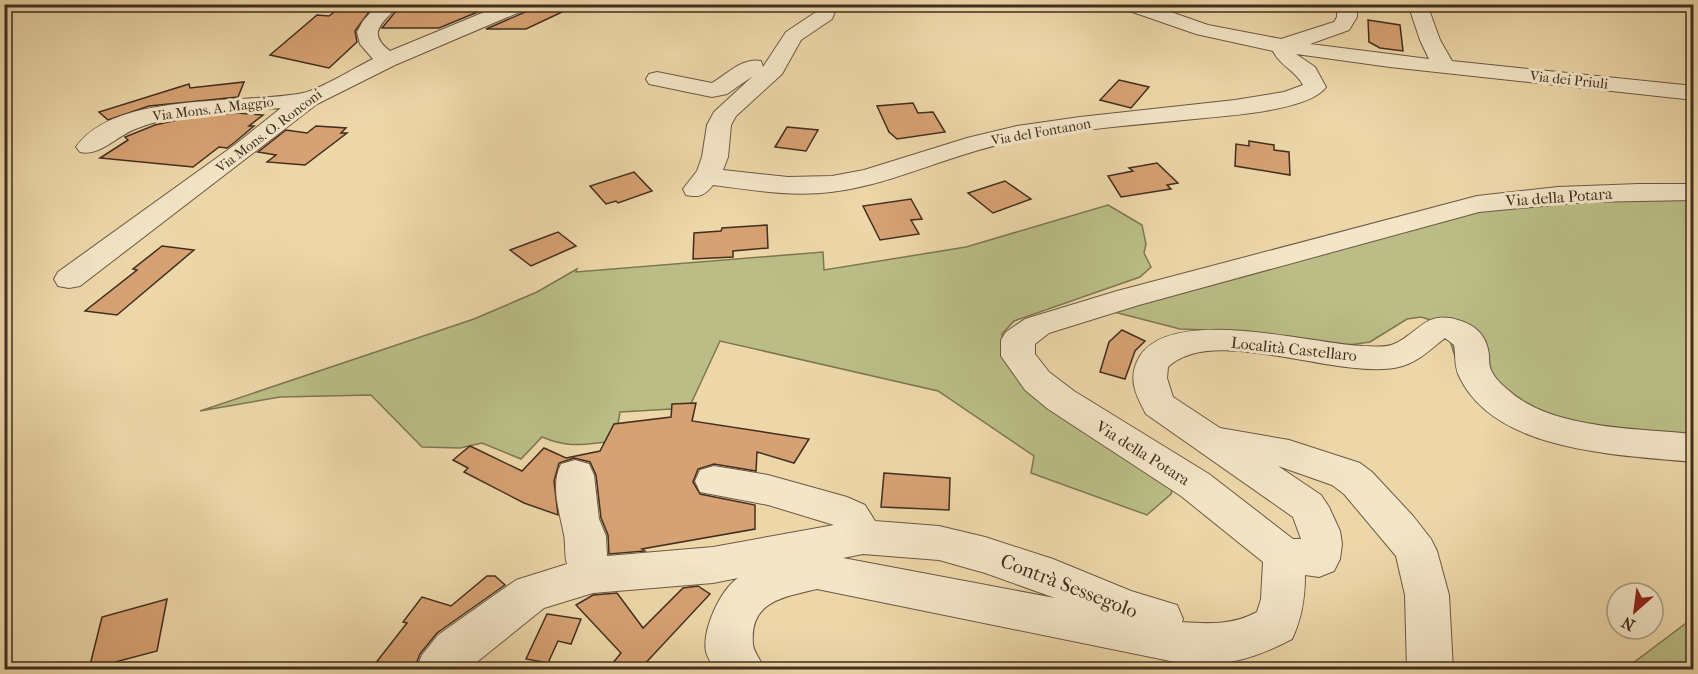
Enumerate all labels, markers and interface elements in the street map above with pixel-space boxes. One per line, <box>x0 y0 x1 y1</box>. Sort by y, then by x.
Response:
street label: Via dei Priuli <box>1528 67 1609 93</box>
street label: Via Mons. O. Ronconi <box>212 86 325 177</box>
street label: Via Mons. A. Maggio <box>151 93 274 125</box>
street label: Via del Fontanon <box>989 115 1092 149</box>
street label: Via della Potara <box>1504 184 1614 210</box>
street label: Località Castellaro <box>1230 333 1358 365</box>
street label: Via della Potara <box>1092 416 1194 490</box>
street label: Contrà Sessegolo <box>997 549 1141 623</box>
north arrow <box>1605 581 1665 641</box>
text: N <box>1618 612 1638 635</box>

